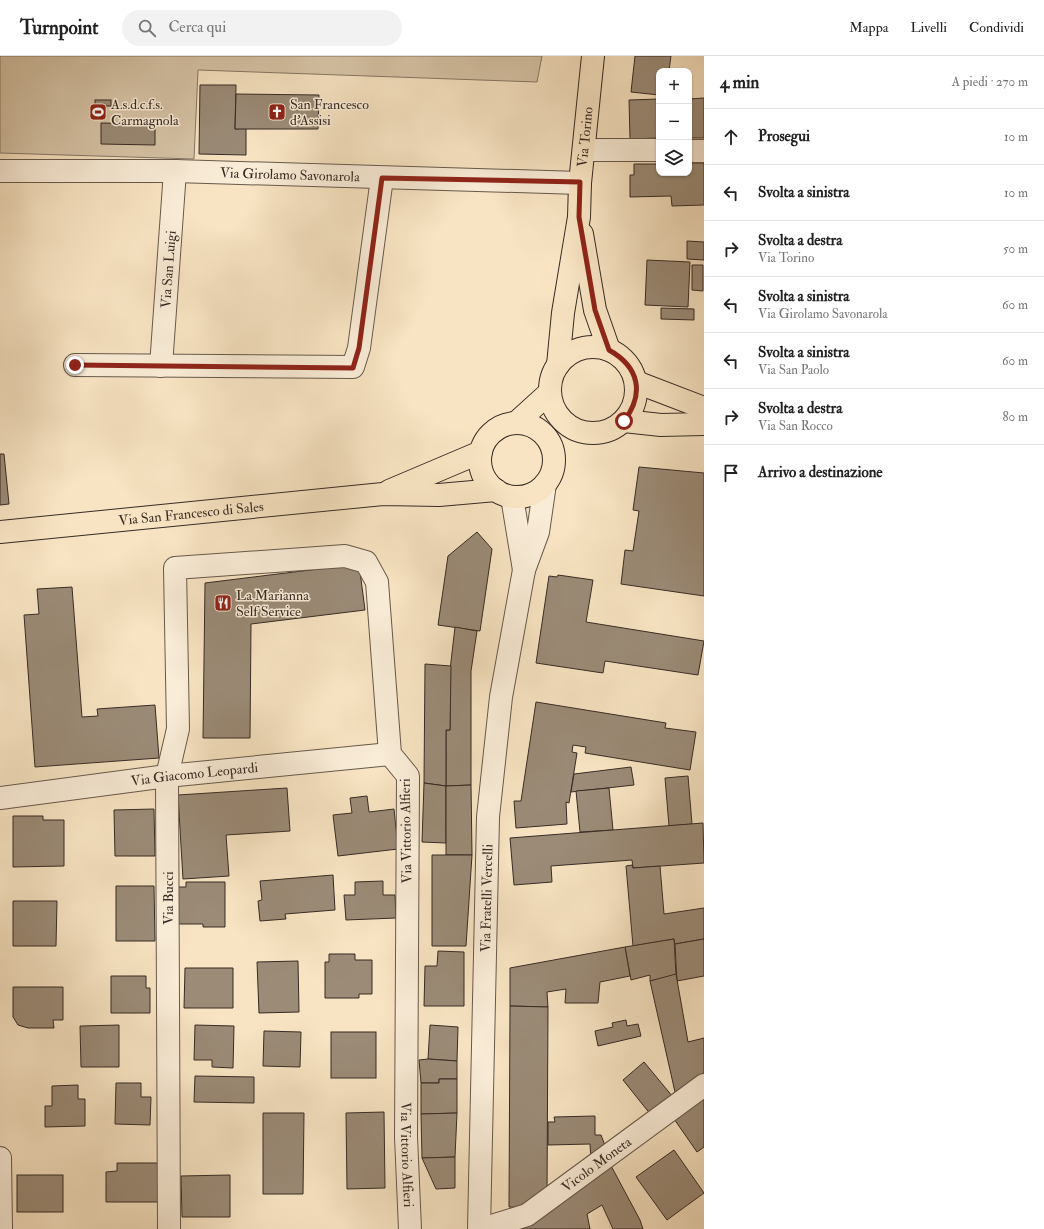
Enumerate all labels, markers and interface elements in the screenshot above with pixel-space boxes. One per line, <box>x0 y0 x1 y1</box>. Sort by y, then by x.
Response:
search box <box>122 10 402 46</box>
text: Turnpoint <box>20 16 98 40</box>
icon: search <box>136 17 158 39</box>
text: Cerca qui <box>168 18 226 37</box>
text: Mappa <box>849 19 888 36</box>
text: Livelli <box>910 19 947 36</box>
text: Condividi <box>969 19 1024 36</box>
map controls <box>656 68 692 176</box>
button: + <box>656 68 692 104</box>
text: 4 min <box>720 72 759 93</box>
text: A piedi · 270 m <box>952 74 1028 90</box>
place label: A.s.d.c.f.s. Carmagnola <box>110 96 179 129</box>
place label: San Francesco d'Assisi <box>290 96 369 129</box>
sports icon: A.s.d.c.f.s. Carmagnola <box>88 102 108 122</box>
church icon: San Francesco d'Assisi <box>267 102 287 122</box>
button: − <box>656 104 692 140</box>
street label: Via Torino <box>573 106 596 168</box>
icon: ahead <box>720 126 742 148</box>
text: Prosegui <box>758 127 810 146</box>
text: 10 m <box>1004 129 1028 145</box>
button: layers <box>656 140 692 176</box>
street label: Via Girolamo Savonarola <box>220 164 360 185</box>
icon: left <box>720 182 742 204</box>
text: Svolta a sinistra <box>758 183 850 202</box>
text: 10 m <box>1004 185 1028 201</box>
street label: Via San Luigi <box>157 230 179 309</box>
text: Svolta a destra <box>758 231 842 250</box>
icon: right <box>720 238 742 260</box>
text: 50 m <box>1003 241 1028 257</box>
text: Via Torino <box>758 250 814 266</box>
text: Svolta a sinistra <box>758 287 850 306</box>
icon: left <box>720 294 742 316</box>
text: 60 m <box>1002 297 1028 313</box>
text: Via Girolamo Savonarola <box>758 306 888 322</box>
text: Svolta a sinistra <box>758 343 850 362</box>
icon: left <box>720 350 742 372</box>
text: 60 m <box>1002 353 1028 369</box>
route end <box>66 356 84 374</box>
text: Via San Paolo <box>758 362 829 378</box>
text: Svolta a destra <box>758 399 842 418</box>
icon: right <box>720 406 742 428</box>
text: 80 m <box>1002 409 1028 425</box>
route start <box>615 412 633 430</box>
text: Via San Rocco <box>758 418 833 434</box>
icon: arrive <box>720 462 742 484</box>
text: Arrivo a destinazione <box>758 463 883 482</box>
street label: Via San Francesco di Sales <box>118 497 265 529</box>
place label: La Marianna Self Service <box>236 587 309 620</box>
restaurant icon: La Marianna Self Service <box>213 593 233 613</box>
street label: Via Giacomo Leopardi <box>130 759 259 789</box>
street label: Via Vittorio Alfieri <box>397 778 415 884</box>
street label: Via Fratelli Vercelli <box>477 844 496 952</box>
street label: Via Bucci <box>160 871 177 925</box>
street label: Via Vittorio Alfieri <box>397 1102 418 1208</box>
street label: Vicolo Moneta <box>558 1133 635 1195</box>

